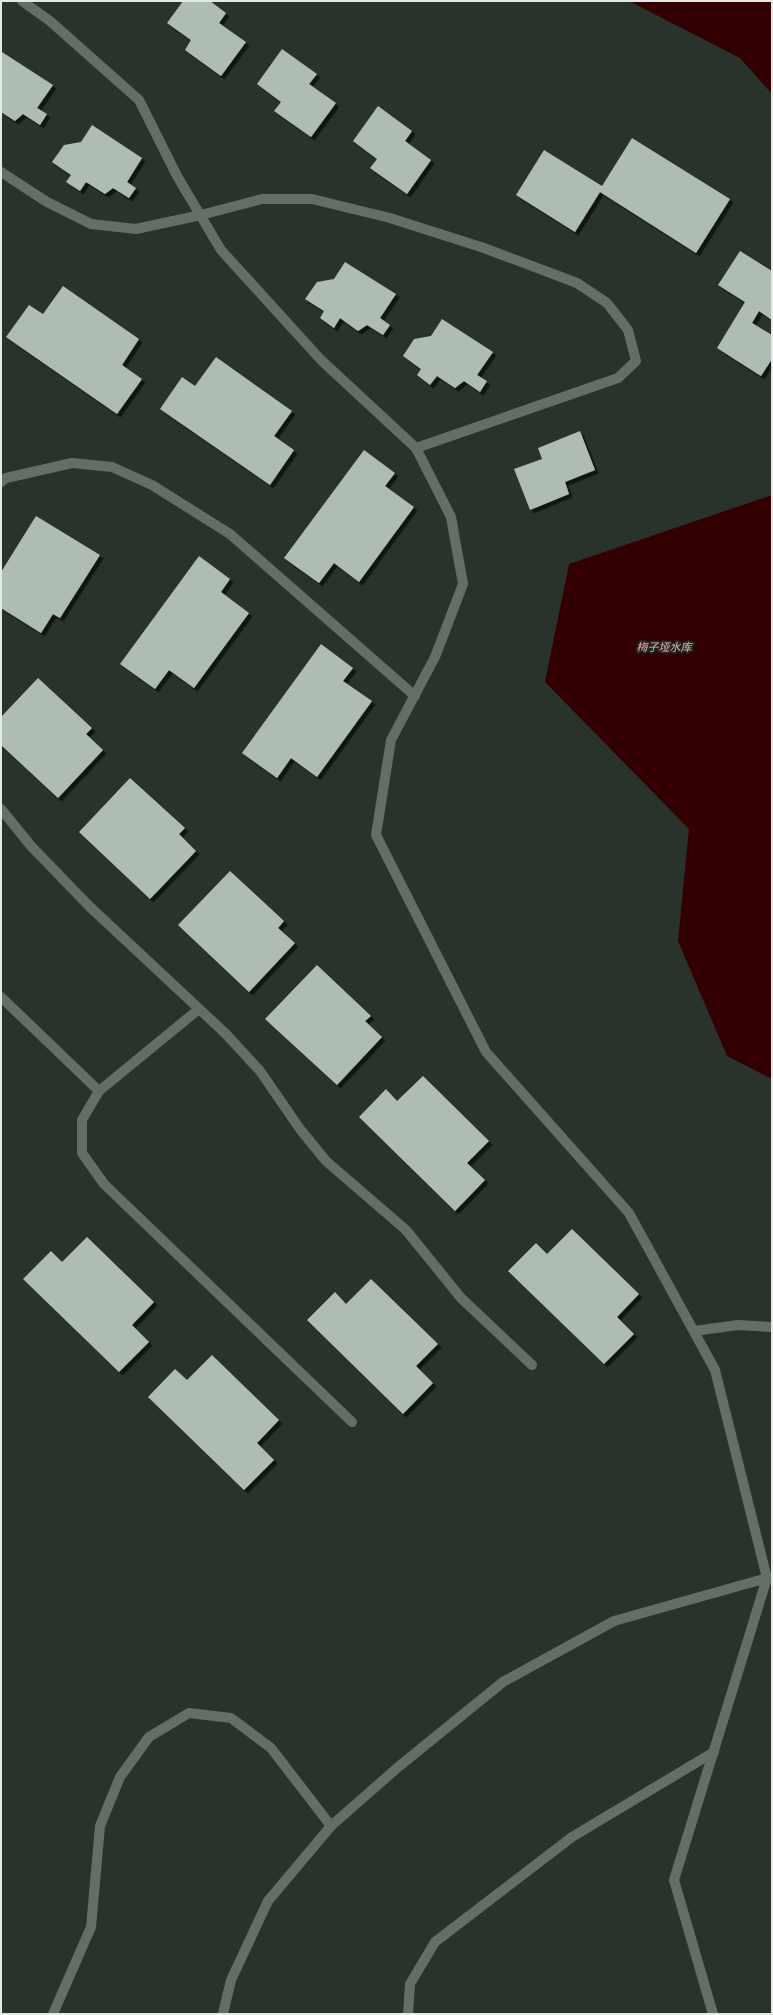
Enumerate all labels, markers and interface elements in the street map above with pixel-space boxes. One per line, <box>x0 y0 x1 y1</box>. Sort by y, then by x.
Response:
water label: 梅子垭水库 <box>637 640 693 654</box>

